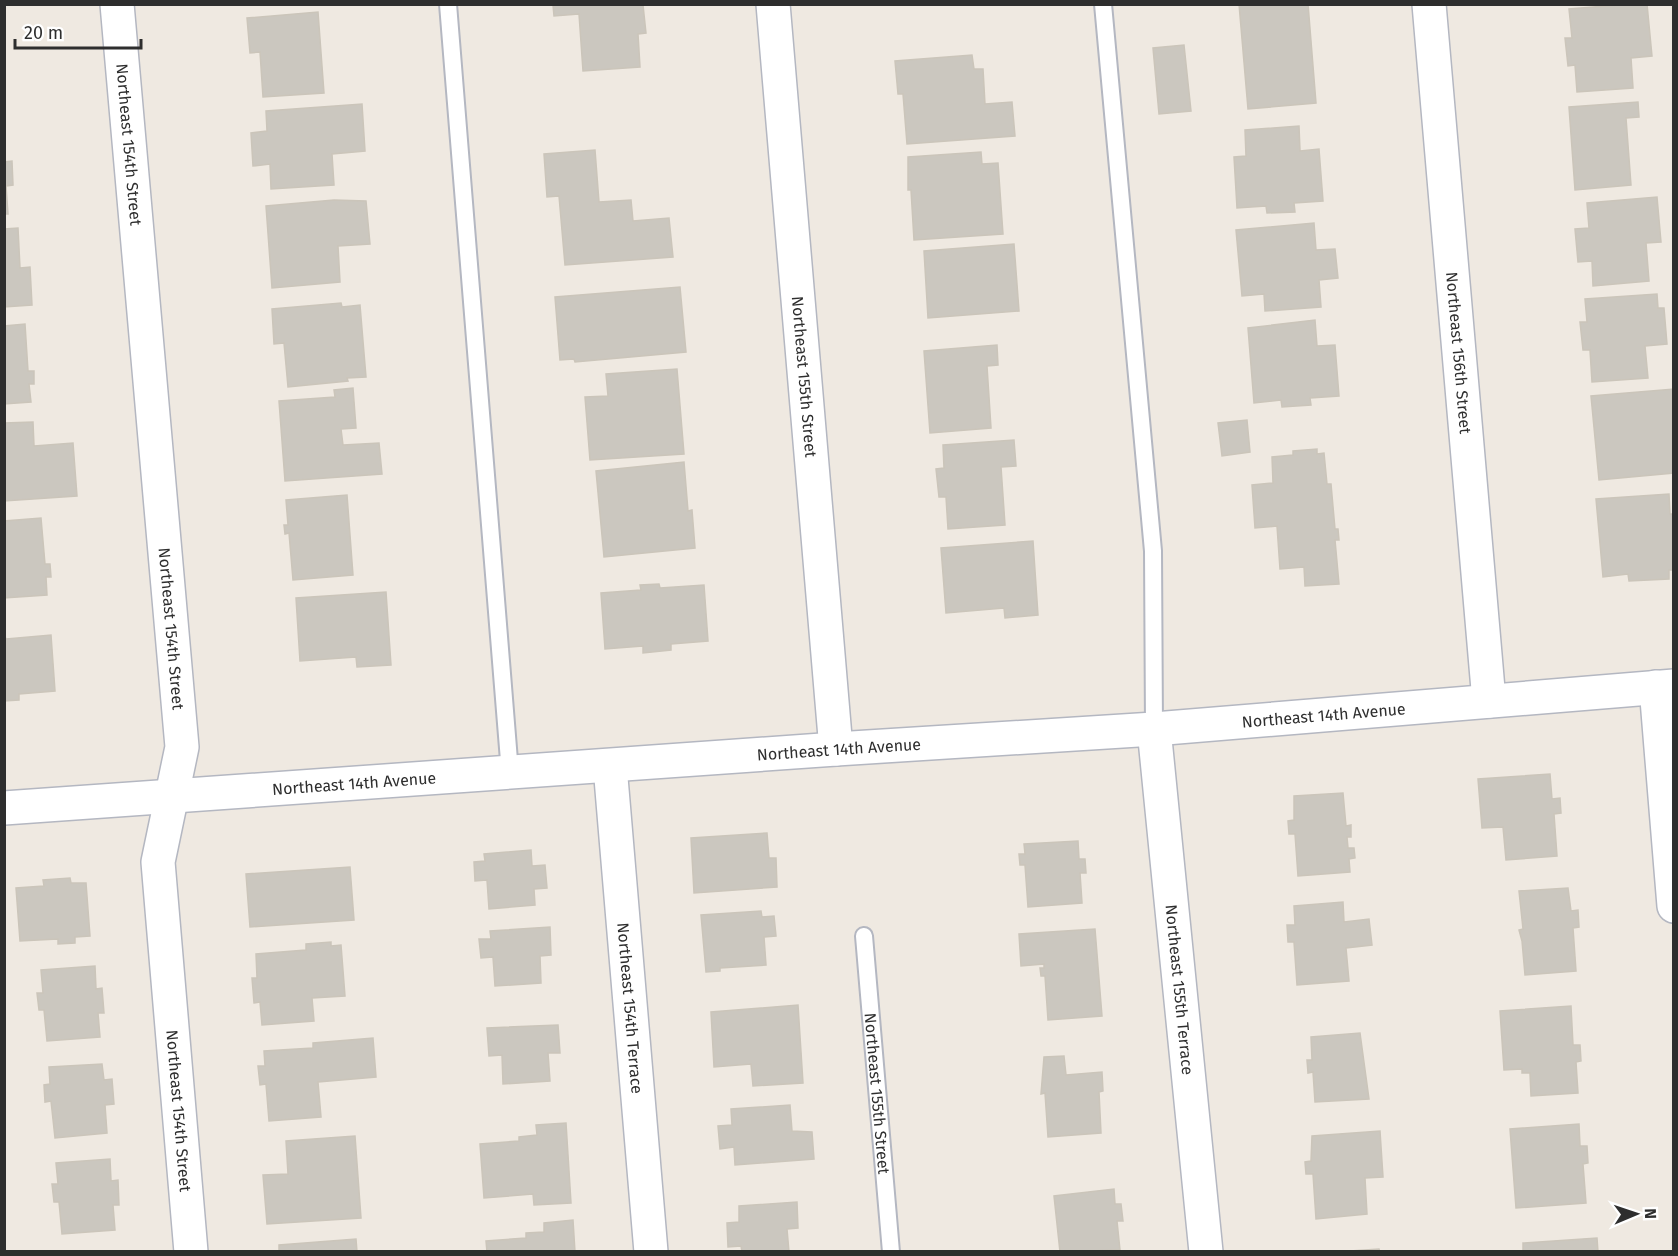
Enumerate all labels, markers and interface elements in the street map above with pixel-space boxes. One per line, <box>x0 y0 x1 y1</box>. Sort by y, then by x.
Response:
scale bar <box>15 12 141 50</box>
text: 20 m <box>24 22 63 44</box>
street label: Northeast 154th Street <box>113 63 146 227</box>
street label: Northeast 156th Street <box>1443 271 1475 435</box>
street label: Northeast 155th Street <box>788 295 821 458</box>
street label: Northeast 154th Street <box>155 547 188 711</box>
street label: Northeast 14th Avenue <box>1241 699 1406 731</box>
street label: Northeast 14th Avenue <box>756 734 921 764</box>
street label: Northeast 14th Avenue <box>271 768 437 798</box>
street label: Northeast 155th Terrace <box>1162 904 1198 1076</box>
street label: Northeast 154th Terrace <box>614 922 647 1095</box>
street label: Northeast 155th Street <box>861 1012 894 1175</box>
street label: Northeast 154th Street <box>163 1029 195 1193</box>
north arrow <box>1606 1184 1666 1244</box>
text: N <box>1641 1208 1660 1219</box>

